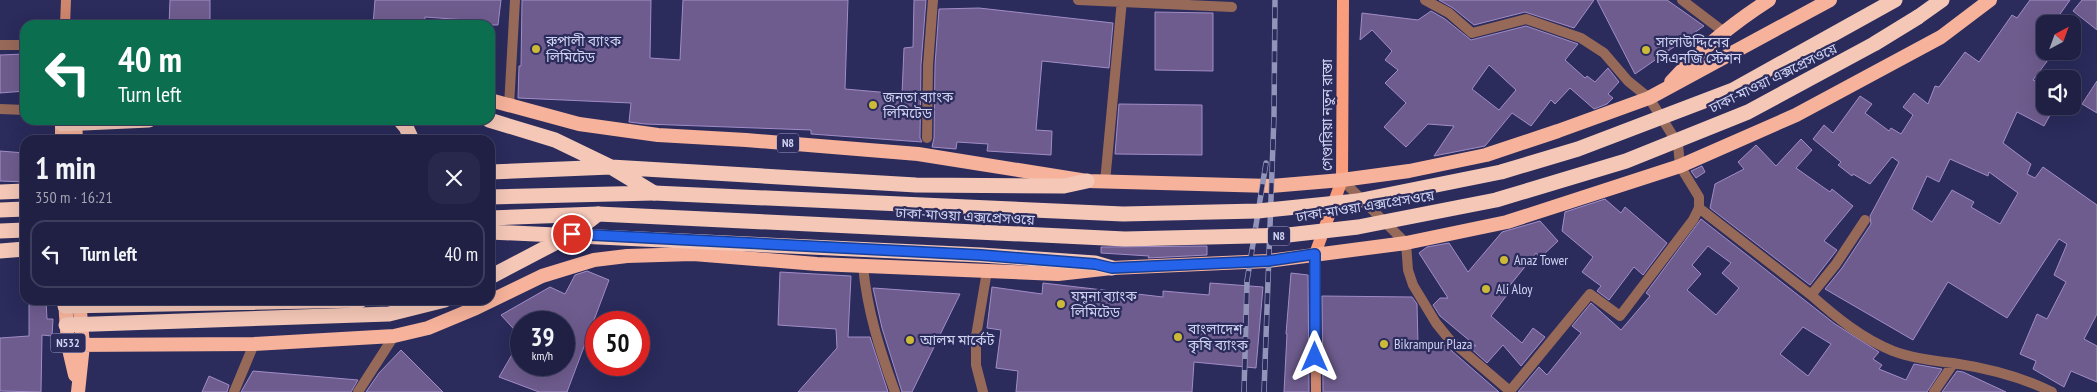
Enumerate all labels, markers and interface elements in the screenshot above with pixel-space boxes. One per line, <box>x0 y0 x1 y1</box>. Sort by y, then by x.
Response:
north arrow <box>2036 15 2081 60</box>
map controls <box>2036 15 2081 115</box>
place label: রুপালী ব্যাংক লিমিটেড <box>545 32 622 66</box>
place label: সালাউদ্দিনের সিএনজি স্টেশন <box>1655 33 1742 67</box>
text: 40 m <box>118 36 182 82</box>
street label: ঢাকা-মাওয়া এক্সপ্রেসওয়ে <box>1705 39 1840 117</box>
icon: left <box>35 40 100 105</box>
marker: রুপালী ব্যাংক লিমিটেড <box>530 43 542 55</box>
marker: সালাউদ্দিনের সিএনজি স্টেশন <box>1640 44 1652 56</box>
street label: গেণ্ডারিয়া নতুন রাস্তা <box>1318 59 1336 171</box>
button: sound <box>2036 70 2081 115</box>
text: Turn left <box>118 80 182 108</box>
place label: জনতা ব্যাংক লিমিটেড <box>882 88 954 122</box>
marker: জনতা ব্যাংক লিমিটেড <box>867 99 879 111</box>
road number: N8 <box>777 134 799 152</box>
text: 1 min <box>35 148 96 187</box>
button: close <box>428 152 480 204</box>
street label: ঢাকা-মাওয়া এক্সপ্রেসওয়ে <box>1294 186 1436 226</box>
text: 350 m · 16:21 <box>35 187 113 207</box>
street label: ঢাকা-মাওয়া এক্সপ্রেসওয়ে <box>894 203 1036 229</box>
pin <box>551 213 593 255</box>
icon: arrive <box>558 220 586 248</box>
road number: N8 <box>1268 227 1290 246</box>
icon: left <box>37 240 65 268</box>
text: Turn left <box>80 242 137 266</box>
text: 40 m <box>445 242 478 266</box>
place label: Anaz Tower <box>1514 251 1568 269</box>
marker: Anaz Tower <box>1498 254 1510 266</box>
place label: Ali Aloy <box>1496 280 1533 298</box>
marker: Ali Aloy <box>1480 283 1492 295</box>
place label: যমুনা ব্যাংক লিমিটেড <box>1070 287 1137 321</box>
marker: যমুনা ব্যাংক লিমিটেড <box>1055 298 1067 310</box>
speed limit sign: 50 <box>585 311 650 376</box>
place label: বাংলাদেশ কৃষি ব্যাংক <box>1187 320 1249 354</box>
text: 39 <box>531 321 554 353</box>
position arrow <box>1288 330 1340 382</box>
place label: আলম মার্কেট <box>919 331 995 349</box>
marker: বাংলাদেশ কৃষি ব্যাংক <box>1172 331 1184 343</box>
road number: N532 <box>50 333 86 352</box>
marker: আলম মার্কেট <box>904 334 916 346</box>
place label: Bikrampur Plaza <box>1394 335 1472 353</box>
marker: Bikrampur Plaza <box>1378 338 1390 350</box>
text: km/h <box>532 348 553 363</box>

